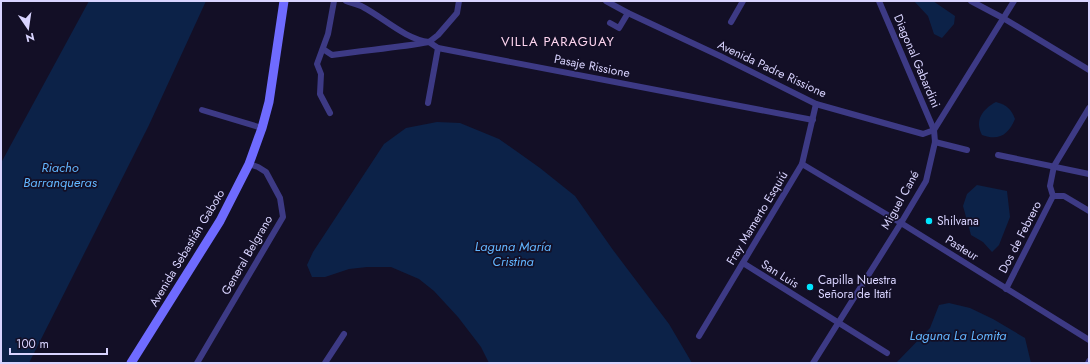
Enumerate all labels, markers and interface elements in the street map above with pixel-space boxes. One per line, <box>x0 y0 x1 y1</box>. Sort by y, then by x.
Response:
north arrow <box>8 8 48 48</box>
street label: Diagonal Gabardini <box>889 11 945 111</box>
text: N <box>24 29 36 47</box>
district label: VILLA PARAGUAY <box>501 32 615 51</box>
street label: Avenida Padre Rissione <box>715 36 829 102</box>
street label: Pasaje Rissione <box>552 50 632 82</box>
water label: Riacho Barranqueras <box>23 158 98 192</box>
street label: Miguel Cané <box>876 167 924 233</box>
street label: Fray Mamerto Esquiú <box>722 168 792 268</box>
street label: Avenida Sebastián Gaboto <box>145 186 229 310</box>
street label: Dos de Febrero <box>994 197 1046 276</box>
street label: General Belgrano <box>217 211 277 298</box>
place label: Shilvana <box>937 212 979 230</box>
marker: Shilvana <box>924 216 934 226</box>
street label: Pasteur <box>942 231 983 266</box>
water label: Laguna María Cristina <box>475 237 551 271</box>
street label: San Luis <box>758 255 803 293</box>
place label: Capilla Nuestra Señora de Itatí <box>818 271 896 303</box>
marker: Capilla Nuestra Señora de Itatí <box>805 282 815 292</box>
water label: Laguna La Lomita <box>909 326 1007 345</box>
scale bar <box>10 330 107 356</box>
text: 100 m <box>16 335 49 353</box>

